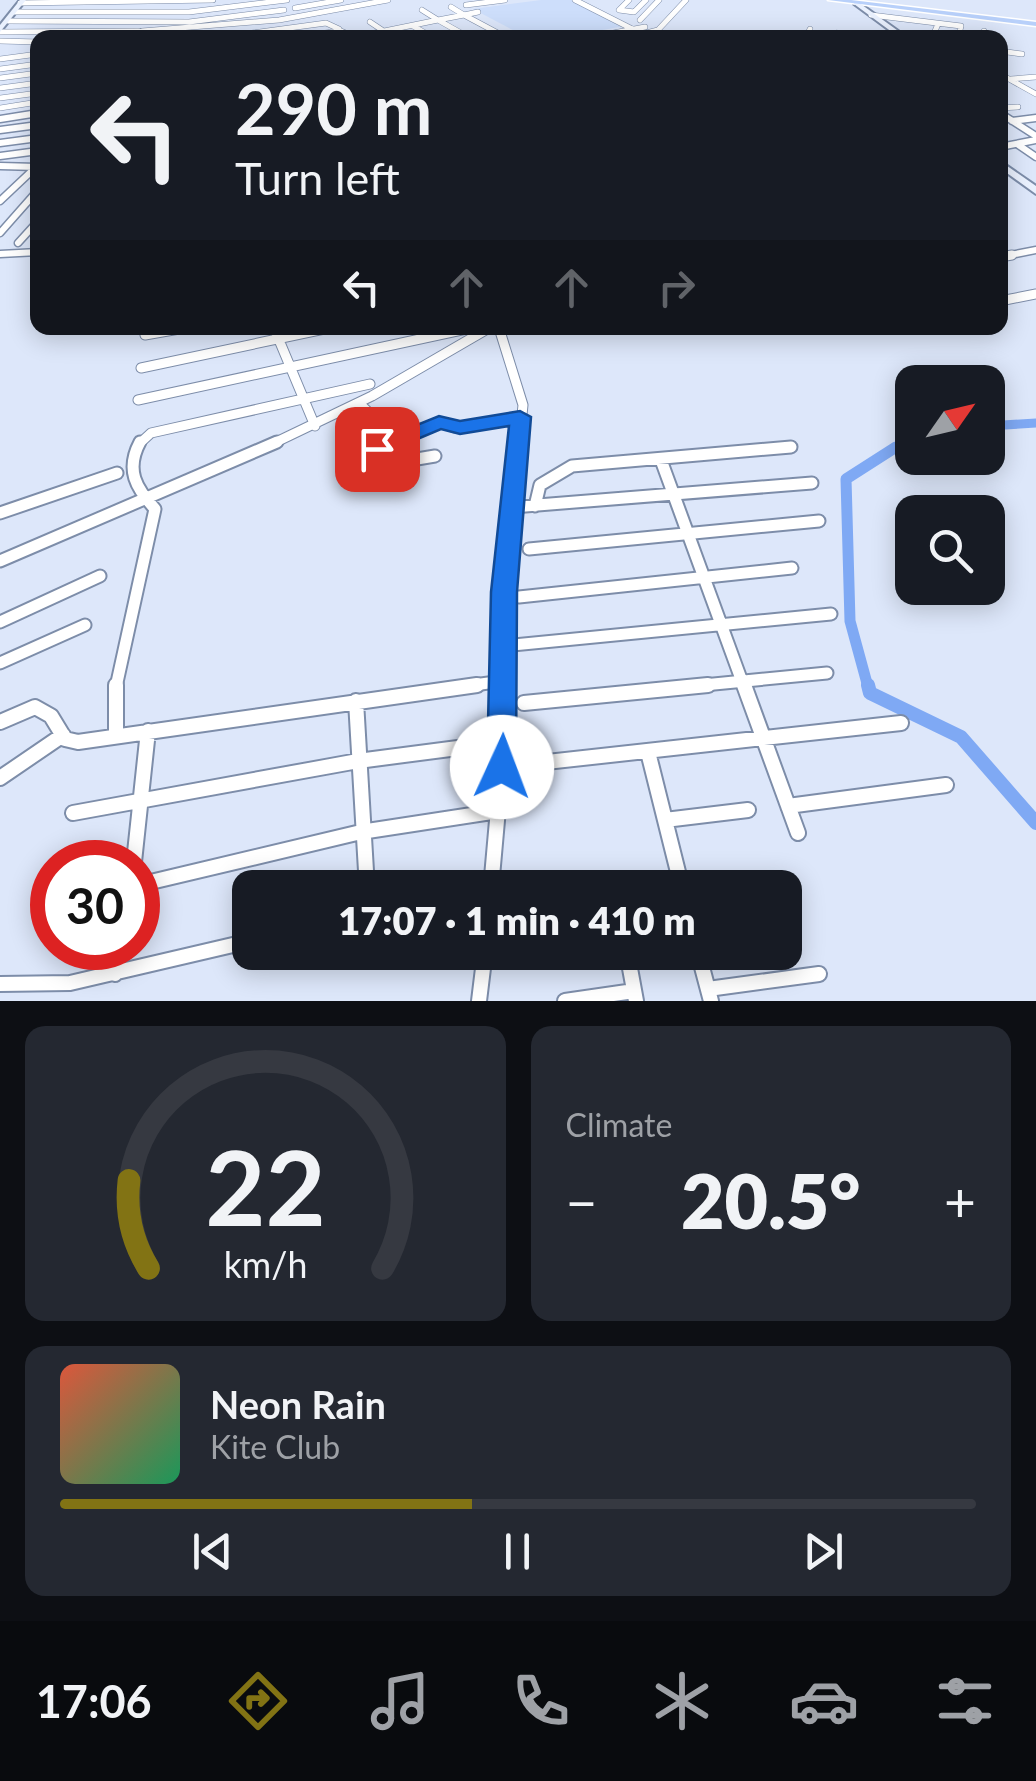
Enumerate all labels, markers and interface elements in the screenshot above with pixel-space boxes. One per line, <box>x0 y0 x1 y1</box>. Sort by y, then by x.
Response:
text: 290 m <box>235 66 432 150</box>
icon: left <box>70 70 200 200</box>
text: Turn left <box>235 151 400 205</box>
icon: left <box>334 260 389 315</box>
icon: ahead <box>439 260 494 315</box>
icon: ahead <box>544 260 599 315</box>
icon: right <box>649 260 704 315</box>
north arrow <box>895 365 1005 475</box>
map controls <box>895 365 1005 605</box>
pin <box>335 407 420 492</box>
icon: arrive <box>350 422 405 477</box>
button: search <box>895 495 1005 605</box>
position arrow <box>450 715 554 819</box>
speed limit sign: 30 <box>30 840 160 970</box>
text: 17:07 · 1 min · 410 m <box>338 897 696 943</box>
text: Climate <box>566 1105 672 1144</box>
text: 22 <box>205 1123 326 1248</box>
text: 20.5° <box>681 1155 861 1245</box>
text: − <box>566 1168 597 1234</box>
text: + <box>944 1168 976 1234</box>
text: km/h <box>223 1243 307 1286</box>
text: Neon Rain <box>210 1381 386 1427</box>
text: Kite Club <box>210 1427 340 1466</box>
icon: previous <box>185 1524 240 1579</box>
icon: pause <box>490 1524 545 1579</box>
icon: next <box>796 1524 851 1579</box>
icon: directions <box>223 1666 293 1736</box>
icon: music <box>365 1666 435 1736</box>
icon: phone <box>506 1666 576 1736</box>
icon: climate <box>647 1666 717 1736</box>
icon: car <box>789 1666 859 1736</box>
icon: filters <box>930 1666 1000 1736</box>
text: 17:06 <box>36 1674 152 1728</box>

